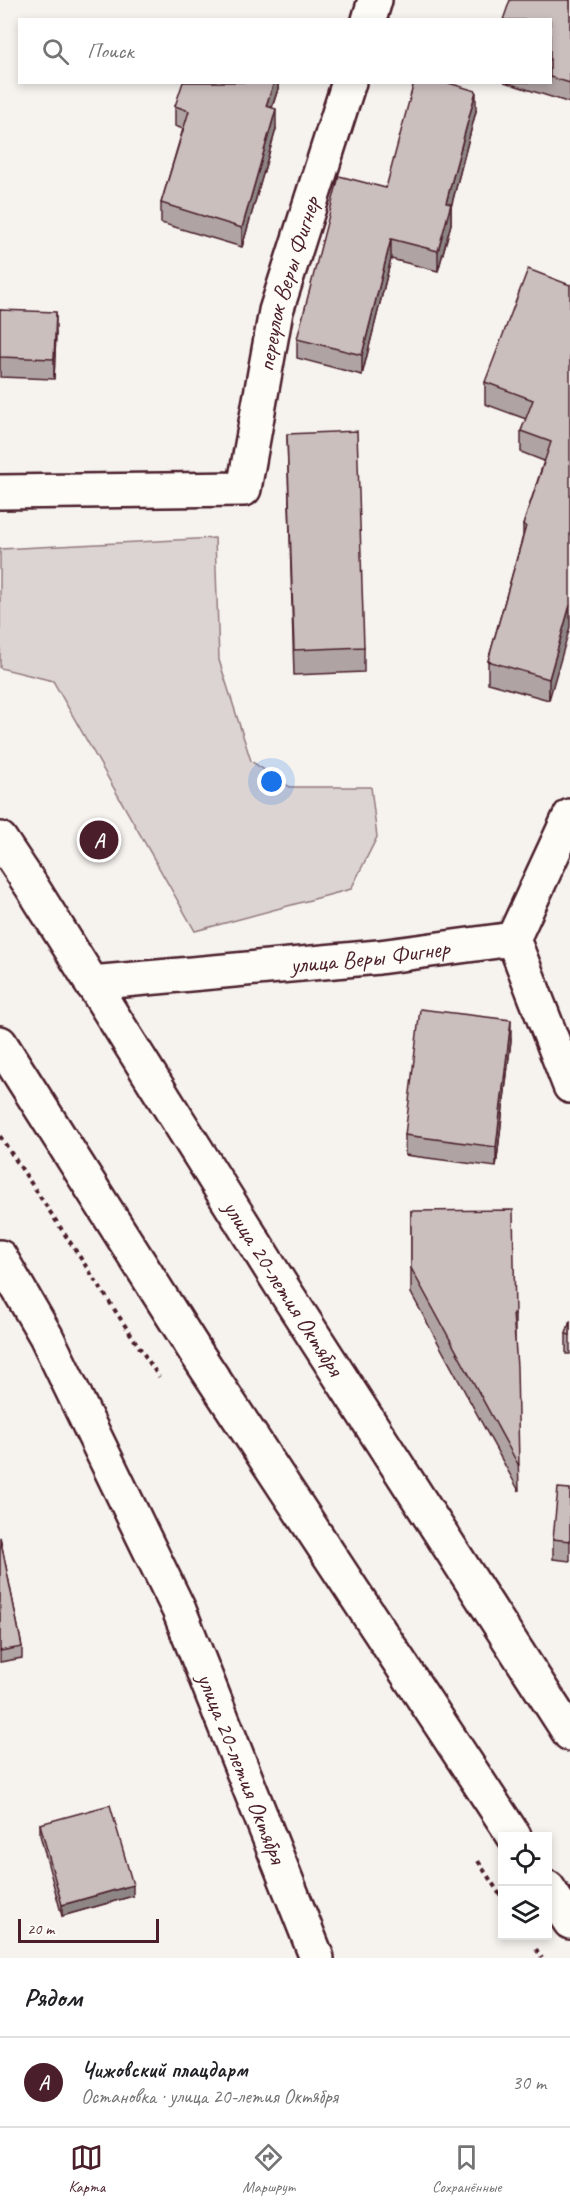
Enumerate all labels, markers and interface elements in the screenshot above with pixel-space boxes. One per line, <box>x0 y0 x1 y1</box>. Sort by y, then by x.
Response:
search box <box>18 18 552 84</box>
icon: search <box>39 35 72 68</box>
text: Поиск <box>87 37 133 65</box>
street label: переулок Веры Фигнер <box>250 191 327 374</box>
your location <box>257 767 286 796</box>
pin: A <box>80 818 118 862</box>
street label: улица Веры Фигнер <box>287 932 453 980</box>
street label: улица 20-летия Октября <box>216 1193 351 1383</box>
street label: улица 20-летия Октября <box>190 1667 293 1869</box>
map controls <box>498 1832 552 1940</box>
button: locate <box>498 1832 552 1886</box>
button: layers <box>498 1886 552 1940</box>
scale bar <box>18 1916 159 1944</box>
text: 20 m <box>27 1919 54 1939</box>
text: Рядом <box>24 1981 82 2014</box>
text: Чижовский плацдарм <box>81 2056 247 2084</box>
text: A <box>38 2070 49 2095</box>
text: 30 m <box>512 2070 546 2095</box>
text: Остановка · улица 20-летия Октября <box>81 2084 338 2109</box>
tab: Карта <box>69 2141 105 2197</box>
tab: Маршрут <box>242 2141 295 2197</box>
tab: Сохранённые <box>432 2141 501 2197</box>

